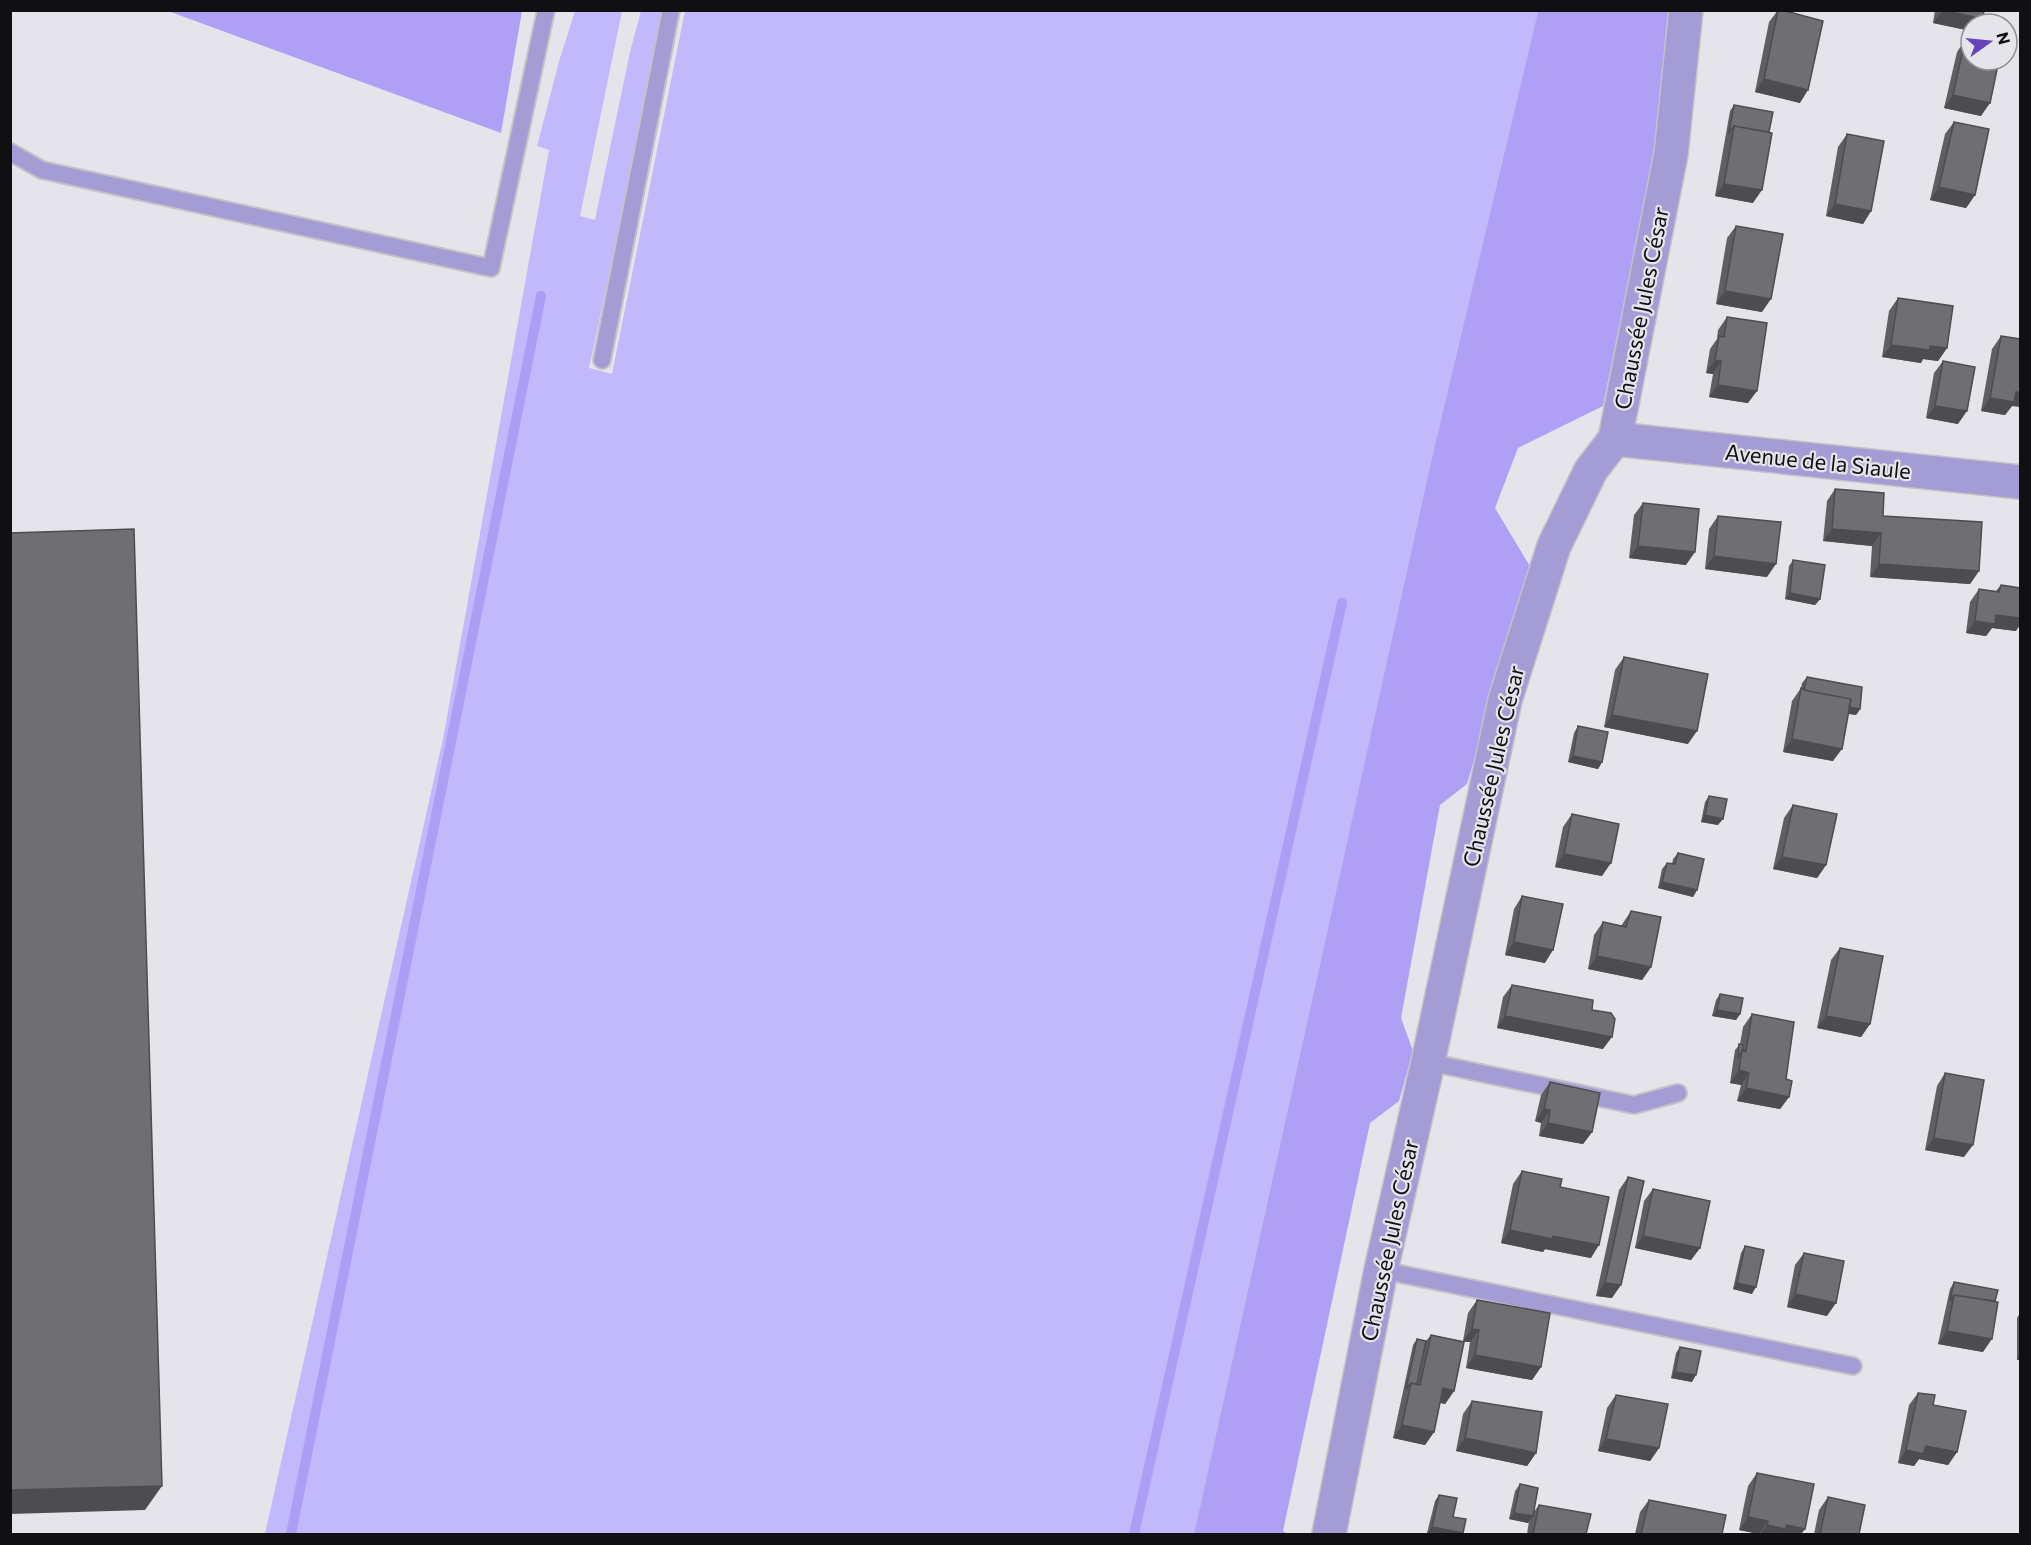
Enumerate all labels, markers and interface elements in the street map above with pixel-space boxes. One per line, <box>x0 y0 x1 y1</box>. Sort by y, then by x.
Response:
north arrow <box>1959 12 2019 72</box>
text: N <box>1993 30 2015 46</box>
street label: Chaussée Jules César <box>1608 204 1674 412</box>
street label: Avenue de la Siaule <box>1724 438 1912 484</box>
street label: Chaussée Jules César <box>1457 662 1529 869</box>
street label: Chaussée Jules César <box>1354 1136 1424 1344</box>

